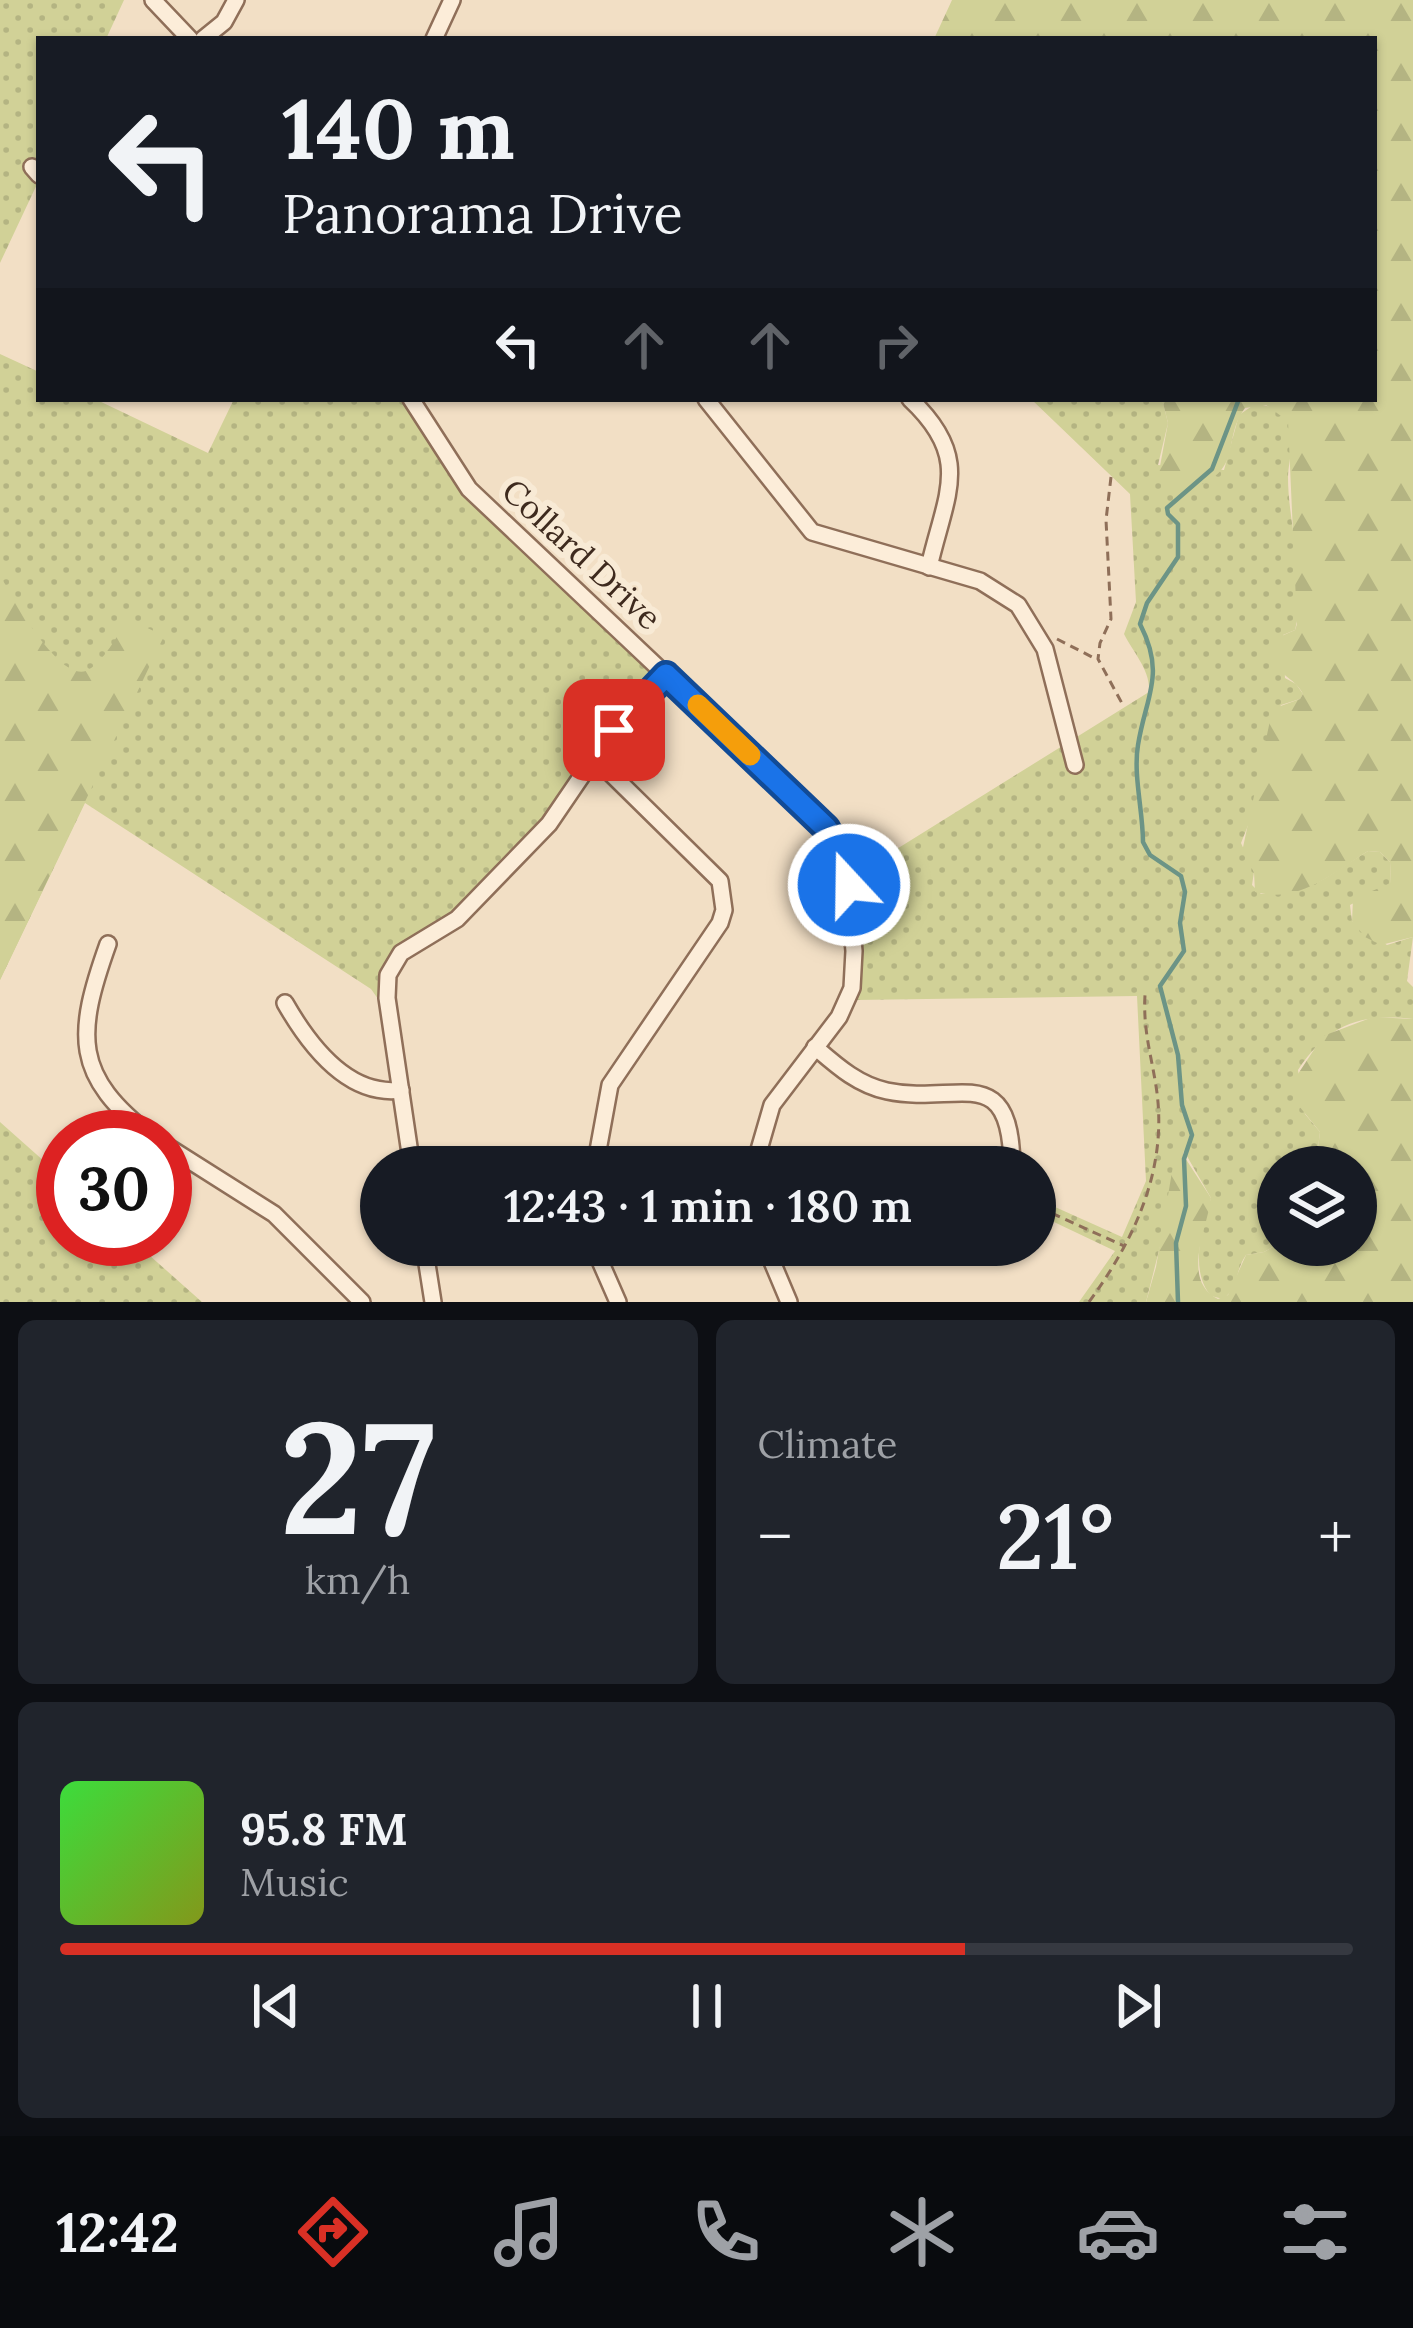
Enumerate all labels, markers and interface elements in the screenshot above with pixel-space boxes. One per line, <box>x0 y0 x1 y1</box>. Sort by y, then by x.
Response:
text: 140 m <box>282 74 515 182</box>
icon: left <box>84 84 240 240</box>
text: Panorama Drive <box>282 179 683 248</box>
icon: left <box>485 312 551 378</box>
icon: ahead <box>611 312 677 378</box>
icon: ahead <box>737 312 803 378</box>
icon: right <box>863 312 929 378</box>
street label: Collard Drive <box>494 470 670 638</box>
pin <box>563 679 665 781</box>
icon: arrive <box>581 697 647 763</box>
position arrow <box>786 822 912 948</box>
speed limit sign: 30 <box>36 1110 192 1266</box>
map controls <box>1257 1146 1377 1266</box>
button: layers <box>1257 1146 1377 1266</box>
text: 12:43 · 1 min · 180 m <box>504 1177 912 1234</box>
text: 27 <box>280 1377 436 1577</box>
text: Climate <box>758 1419 897 1469</box>
text: 21° <box>996 1478 1114 1594</box>
text: − <box>758 1494 792 1578</box>
text: + <box>1318 1494 1353 1578</box>
text: km/h <box>305 1555 410 1605</box>
text: 95.8 FM <box>240 1800 408 1857</box>
text: Music <box>240 1857 349 1907</box>
icon: previous <box>243 1973 309 2039</box>
icon: pause <box>674 1973 740 2039</box>
icon: next <box>1105 1973 1171 2039</box>
icon: directions <box>291 2190 375 2274</box>
icon: music <box>487 2190 571 2274</box>
icon: phone <box>684 2190 768 2274</box>
icon: climate <box>880 2190 964 2274</box>
icon: car <box>1076 2190 1160 2274</box>
icon: filters <box>1273 2190 1357 2274</box>
text: 12:42 <box>56 2198 179 2267</box>

